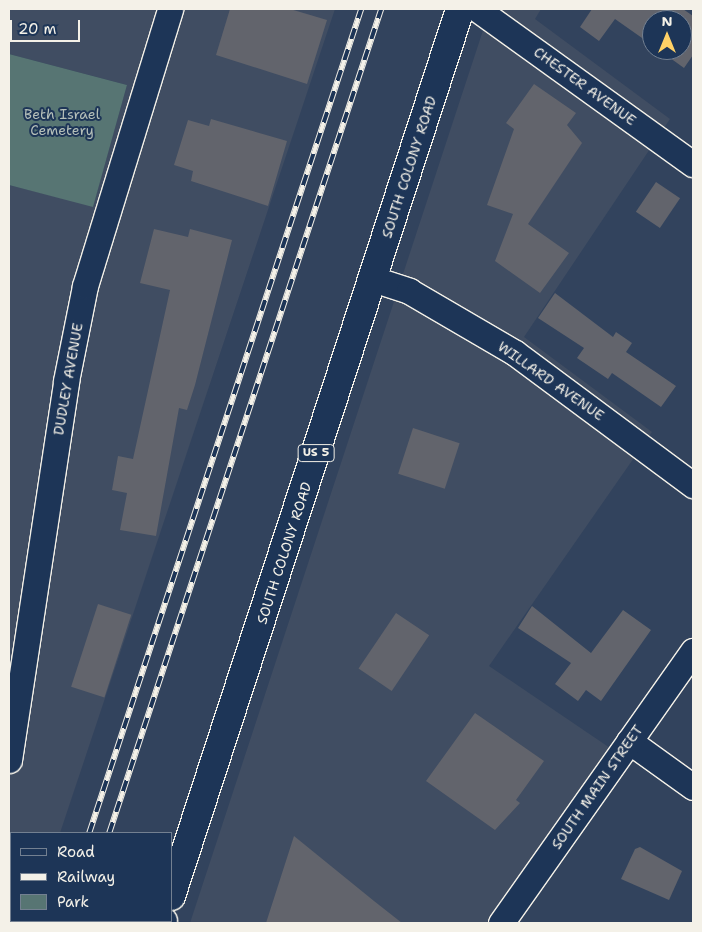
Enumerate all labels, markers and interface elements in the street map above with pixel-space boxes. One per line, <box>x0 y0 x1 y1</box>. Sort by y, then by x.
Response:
scale bar <box>12 10 82 42</box>
north arrow <box>642 10 692 60</box>
text: N <box>661 12 673 30</box>
text: 20 m <box>18 19 57 39</box>
street label: CHESTER AVENUE <box>531 43 639 129</box>
street label: SOUTH COLONY ROAD <box>378 94 440 240</box>
park label: Beth Israel Cemetery <box>24 106 100 138</box>
street label: DUDLEY AVENUE <box>50 322 86 436</box>
street label: WILLARD AVENUE <box>495 338 607 424</box>
road number: US 5 <box>297 443 335 462</box>
street label: SOUTH COLONY ROAD <box>253 480 315 626</box>
street label: SOUTH MAIN STREET <box>548 722 646 852</box>
legend <box>10 832 172 922</box>
text: Road <box>57 842 95 862</box>
text: Railway <box>57 867 115 887</box>
text: Park <box>57 892 89 912</box>

